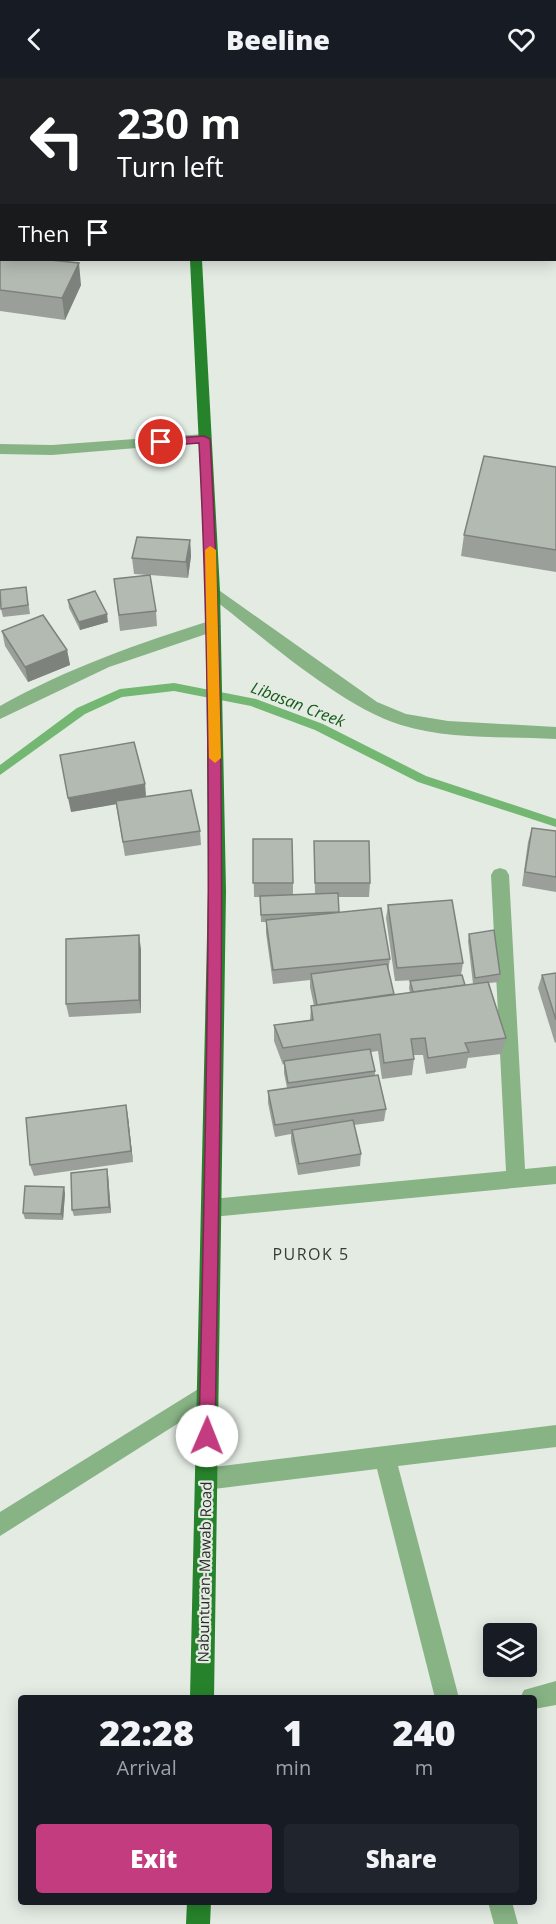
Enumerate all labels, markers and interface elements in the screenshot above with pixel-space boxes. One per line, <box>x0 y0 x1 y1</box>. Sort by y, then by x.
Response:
text: Beeline <box>226 21 330 58</box>
icon: back <box>18 23 51 56</box>
icon: heart <box>505 23 538 56</box>
text: 230 m <box>117 94 241 151</box>
icon: left <box>18 102 96 180</box>
text: Turn left <box>117 148 224 185</box>
icon: arrive <box>81 216 114 249</box>
text: Then <box>18 218 69 248</box>
pin <box>135 416 186 467</box>
icon: arrive <box>144 425 177 458</box>
water label: Libasan Creek <box>248 676 349 732</box>
district label: PUROK 5 <box>272 1243 350 1265</box>
position arrow <box>175 1404 239 1468</box>
street label: Nabunturan-Mawab Road <box>192 1481 216 1663</box>
map controls <box>483 1623 537 1677</box>
button: layers <box>483 1623 537 1677</box>
text: 22:28 <box>99 1708 194 1757</box>
text: 1 <box>283 1708 304 1757</box>
text: 240 <box>392 1708 456 1757</box>
text: Arrival <box>117 1754 177 1781</box>
text: min <box>275 1754 311 1781</box>
text: m <box>415 1754 433 1781</box>
button: Exit <box>36 1824 272 1893</box>
button: Share <box>284 1824 519 1893</box>

